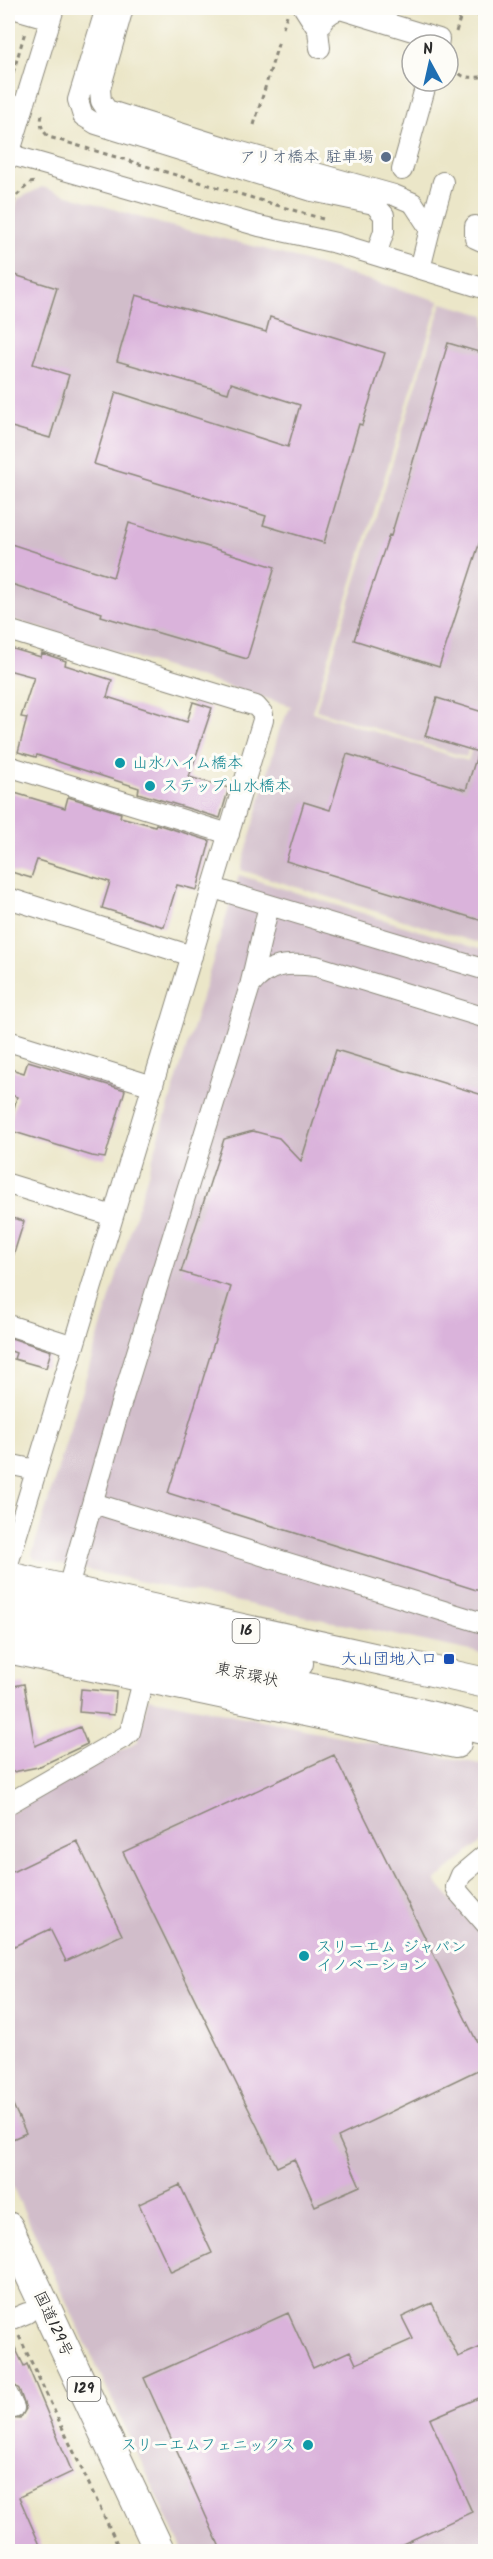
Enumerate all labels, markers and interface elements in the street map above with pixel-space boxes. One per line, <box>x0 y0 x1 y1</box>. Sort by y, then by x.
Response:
north arrow <box>400 33 460 93</box>
text: N <box>421 37 435 63</box>
place label: アリオ橋本 駐車場 <box>240 145 374 170</box>
marker: アリオ橋本 駐車場 <box>379 150 393 164</box>
place label: 山水ハイム橋本 <box>132 751 243 776</box>
marker: 山水ハイム橋本 <box>113 756 127 770</box>
place label: ステップ山水橋本 <box>162 774 291 799</box>
marker: ステップ山水橋本 <box>143 779 157 793</box>
road number: 16 <box>232 1619 260 1643</box>
place label: 大山団地入口 <box>341 1647 437 1672</box>
marker: 大山団地入口 <box>442 1652 456 1666</box>
street label: 東京環状 <box>213 1656 281 1694</box>
place label: スリーエム ジャパン イノベーション <box>316 1935 466 1978</box>
marker: スリーエム ジャパン イノベーション <box>297 1949 311 1963</box>
street label: 国道129号 <box>27 2287 79 2361</box>
road number: 129 <box>68 2377 100 2401</box>
place label: スリーエムフェニックス <box>121 2433 296 2458</box>
marker: スリーエムフェニックス <box>301 2438 315 2452</box>

